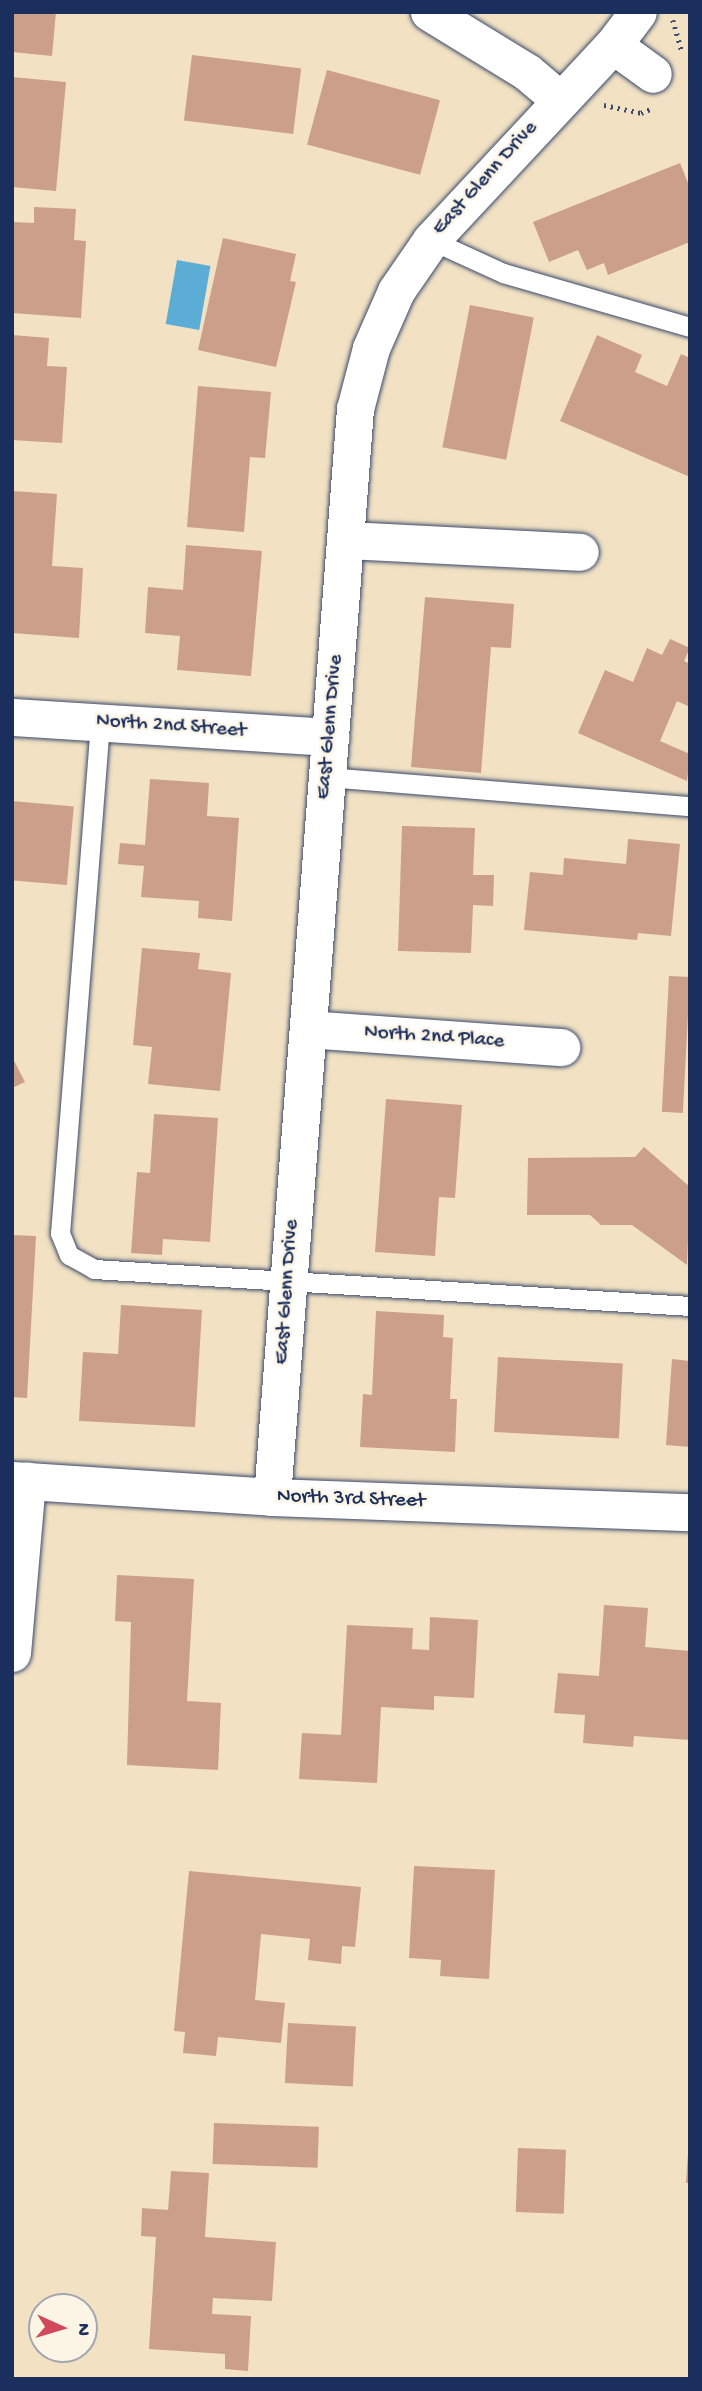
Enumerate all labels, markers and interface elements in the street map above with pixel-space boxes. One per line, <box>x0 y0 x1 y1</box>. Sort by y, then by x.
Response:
street label: East Glenn Drive <box>428 117 544 241</box>
street label: East Glenn Drive <box>312 653 350 801</box>
street label: North 2nd Street <box>95 709 247 745</box>
street label: North 2nd Place <box>363 1021 505 1055</box>
street label: East Glenn Drive <box>270 1219 306 1365</box>
street label: North 3rd Street <box>276 1485 426 1515</box>
north arrow <box>28 2293 98 2363</box>
text: N <box>71 2322 94 2336</box>

